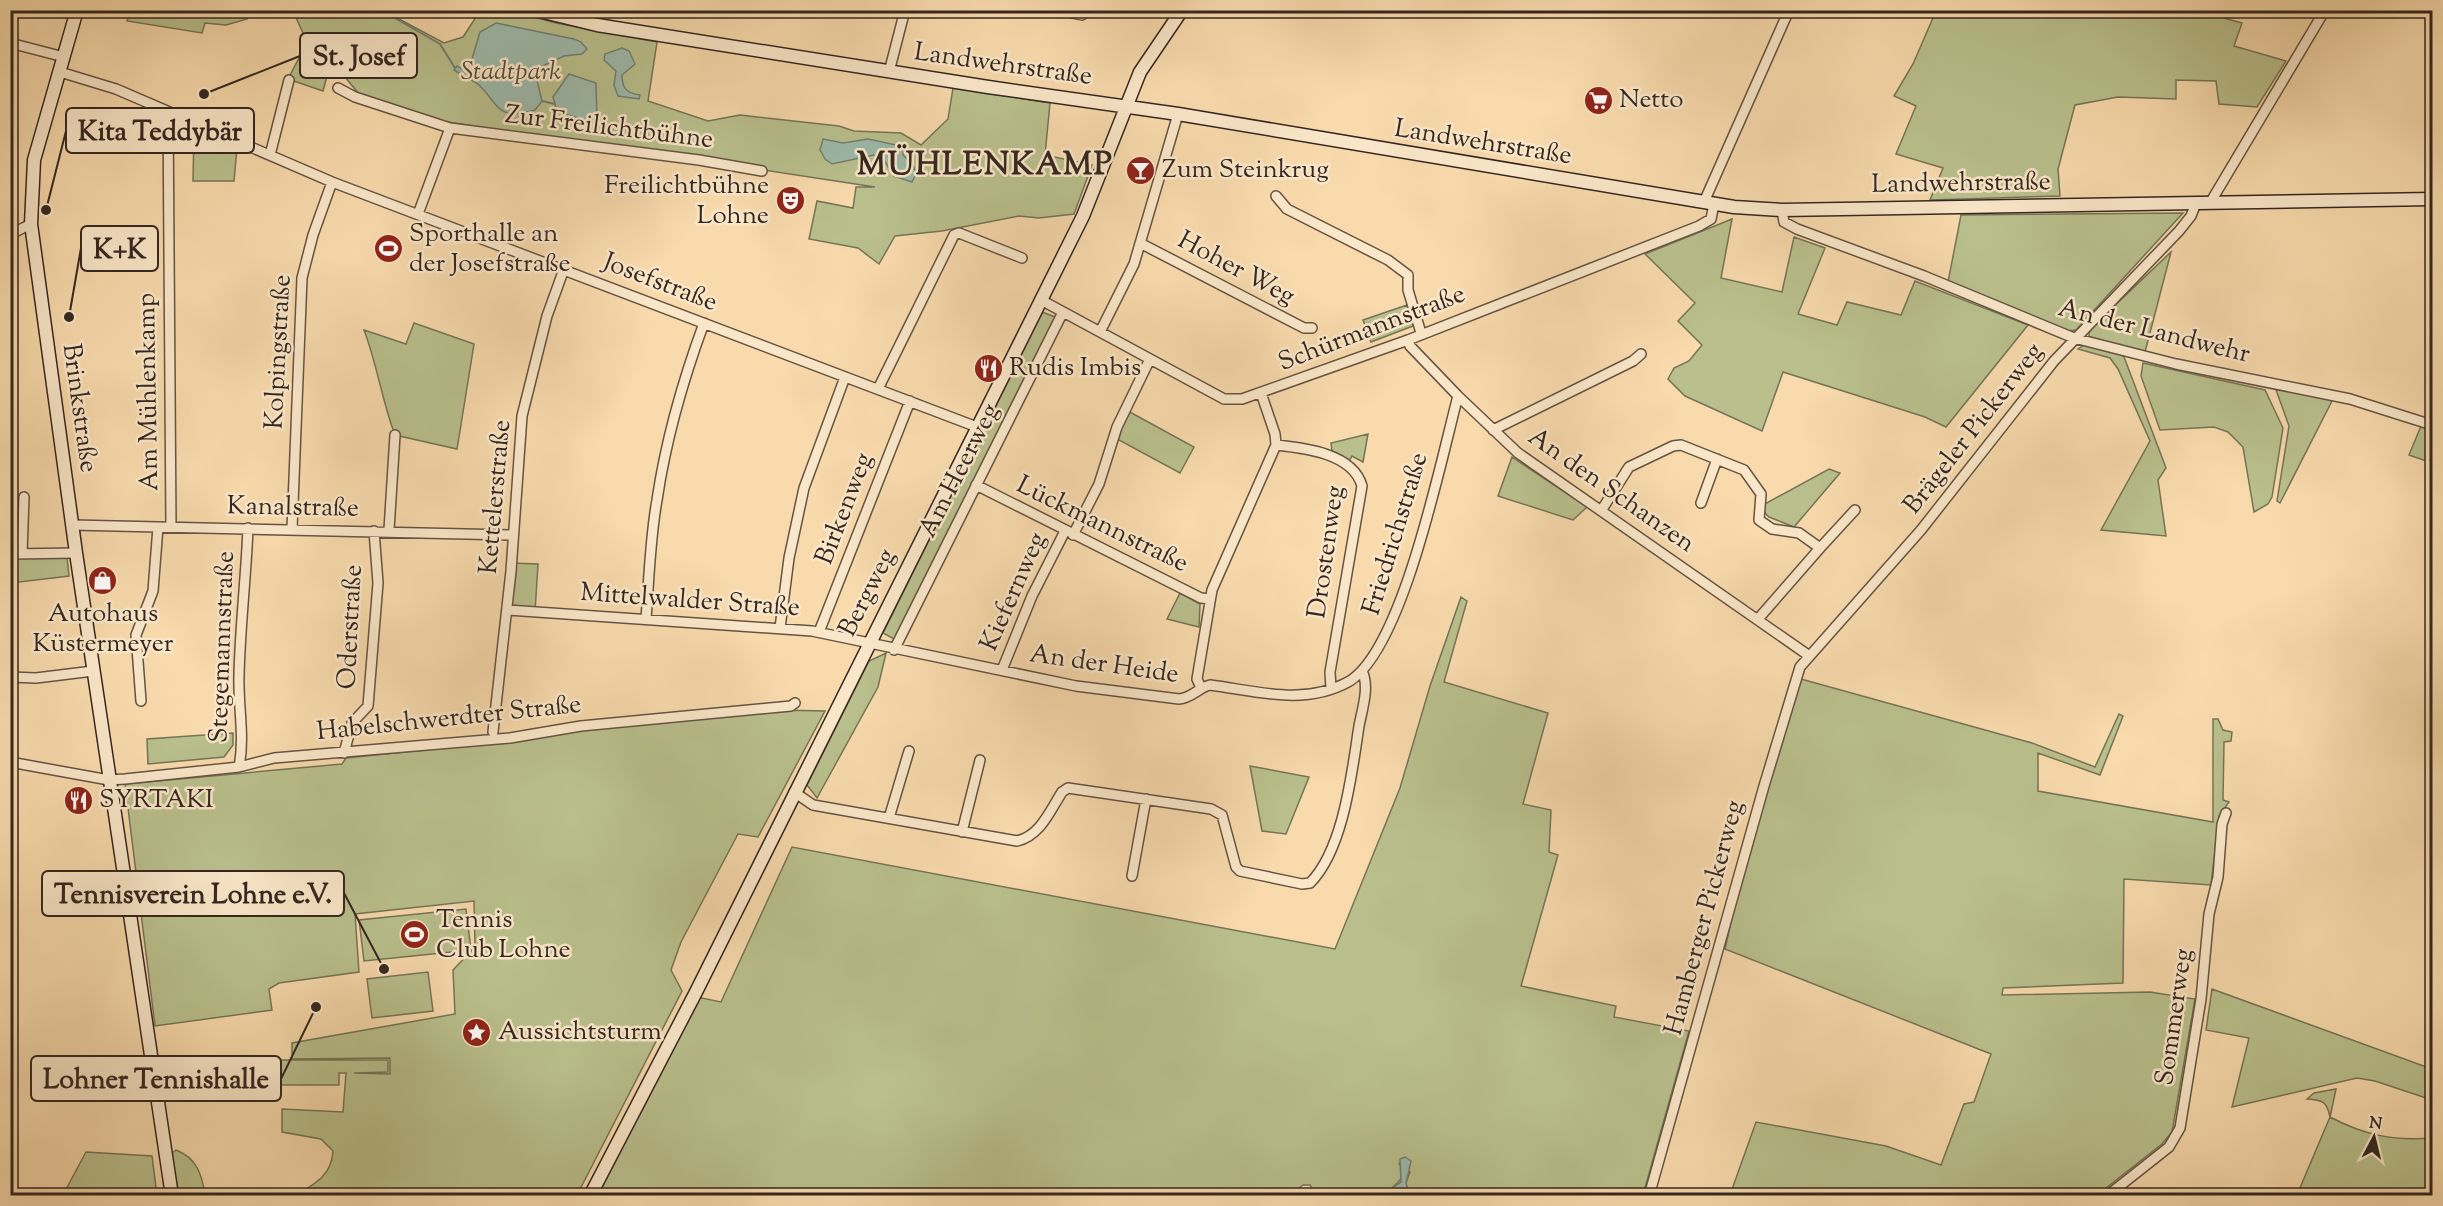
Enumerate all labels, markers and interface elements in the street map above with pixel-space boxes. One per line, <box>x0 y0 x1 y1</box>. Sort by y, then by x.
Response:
callout: St. Josef <box>300 33 417 78</box>
street label: Landwehrstraße <box>912 34 1094 96</box>
text: St. Josef <box>313 39 407 78</box>
park label: Stadtpark <box>461 54 561 91</box>
place label: Netto <box>1619 82 1683 119</box>
supermarket icon: Netto <box>1582 84 1614 116</box>
street label: Zur Freilichtbühne <box>503 97 715 159</box>
callout: Kita Teddybär <box>66 108 254 153</box>
street label: Landwehrstraße <box>1392 111 1574 175</box>
text: Kita Teddybär <box>78 114 243 153</box>
district label: MÜHLENKAMP <box>857 143 1113 189</box>
place label: Zum Steinkrug <box>1162 152 1329 189</box>
bar icon: Zum Steinkrug <box>1125 154 1157 186</box>
street label: Landwehrstraße <box>1871 164 2051 204</box>
place label: Freilichtbühne Lohne <box>604 168 769 235</box>
theatre icon: Freilichtbühne Lohne <box>774 185 806 217</box>
place label: Sporthalle an der Josefstraße <box>409 216 571 283</box>
street label: Hoher Weg <box>1171 223 1301 315</box>
callout: K+K <box>81 226 158 271</box>
text: K+K <box>93 232 147 271</box>
sports icon: Sporthalle an der Josefstraße <box>372 233 404 265</box>
street label: Josefstraße <box>596 244 723 322</box>
street label: Kolpingstraße <box>256 274 302 430</box>
street label: Schürmannstraße <box>1273 276 1471 382</box>
street label: An der Landwehr <box>2054 290 2254 374</box>
street label: Am Mühlenkamp <box>129 293 169 491</box>
street label: Brägeler Pickerweg <box>1895 335 2053 523</box>
street label: Brinkstraße <box>52 341 106 475</box>
place label: Rudis Imbis <box>1009 350 1141 387</box>
restaurant icon: Rudis Imbis <box>972 352 1004 384</box>
street label: Am Heerweg <box>910 397 1010 545</box>
street label: Kettelerstraße <box>471 418 521 576</box>
street label: An den Schanzen <box>1520 419 1702 563</box>
street label: Birkenweg <box>807 448 883 570</box>
street label: Friedrichstraße <box>1354 448 1438 620</box>
street label: Lückmannstraße <box>1010 467 1194 583</box>
street label: Drostenweg <box>1299 483 1355 621</box>
street label: Kanalstraße <box>227 488 359 528</box>
street label: Kiefernweg <box>971 527 1057 657</box>
street label: Bergweg <box>830 543 906 643</box>
street label: Stegemannstraße <box>201 550 245 744</box>
shop icon: Autohaus Küstermeyer <box>87 564 119 596</box>
street label: Oderstraße <box>329 564 373 690</box>
street label: Mittelwalder Straße <box>579 575 801 627</box>
place label: Autohaus Küstermeyer <box>32 596 174 663</box>
street label: An der Heide <box>1027 636 1181 694</box>
street label: Habelschwerdter Straße <box>315 687 583 751</box>
place label: SYRTAKI <box>99 782 214 819</box>
restaurant icon: SYRTAKI <box>62 784 94 816</box>
street label: Hamberger Pickerweg <box>1656 796 1754 1040</box>
callout: Tennisverein Lohne e.V. <box>42 871 344 916</box>
text: Tennisverein Lohne e.V. <box>54 877 332 916</box>
place label: Tennis Club Lohne <box>436 902 571 969</box>
sports icon: Tennis Club Lohne <box>399 919 431 951</box>
street label: Sommerweg <box>2147 946 2203 1088</box>
place label: Aussichtsturm <box>498 1014 662 1051</box>
place icon: Aussichtsturm <box>461 1016 493 1048</box>
callout: Lohner Tennishalle <box>31 1056 281 1101</box>
text: Lohner Tennishalle <box>43 1062 269 1101</box>
north arrow <box>2344 1107 2404 1167</box>
text: N <box>2368 1112 2383 1137</box>

